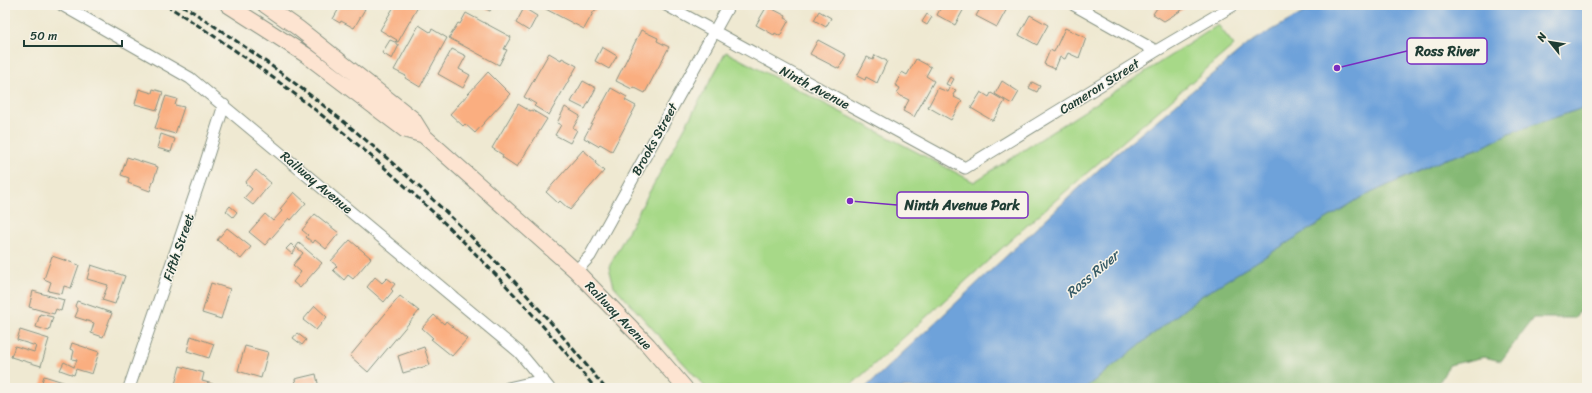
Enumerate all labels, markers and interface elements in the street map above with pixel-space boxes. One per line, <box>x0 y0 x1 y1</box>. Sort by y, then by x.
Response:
scale bar <box>24 22 122 48</box>
north arrow <box>1530 22 1570 62</box>
text: 50 m <box>30 25 57 47</box>
text: N <box>1531 29 1552 46</box>
callout: Ross River <box>1407 38 1487 64</box>
text: Ross River <box>1414 39 1480 64</box>
street label: Cameron Street <box>1054 52 1145 120</box>
street label: Ninth Avenue <box>775 59 854 116</box>
street label: Brooks Street <box>625 98 684 180</box>
street label: Railway Avenue <box>275 145 358 220</box>
callout: Ninth Avenue Park <box>897 192 1028 218</box>
text: Ninth Avenue Park <box>903 193 1020 218</box>
street label: Fifth Street <box>156 210 201 284</box>
water label: Ross River <box>1060 242 1127 304</box>
street label: Railway Avenue <box>580 275 658 355</box>

